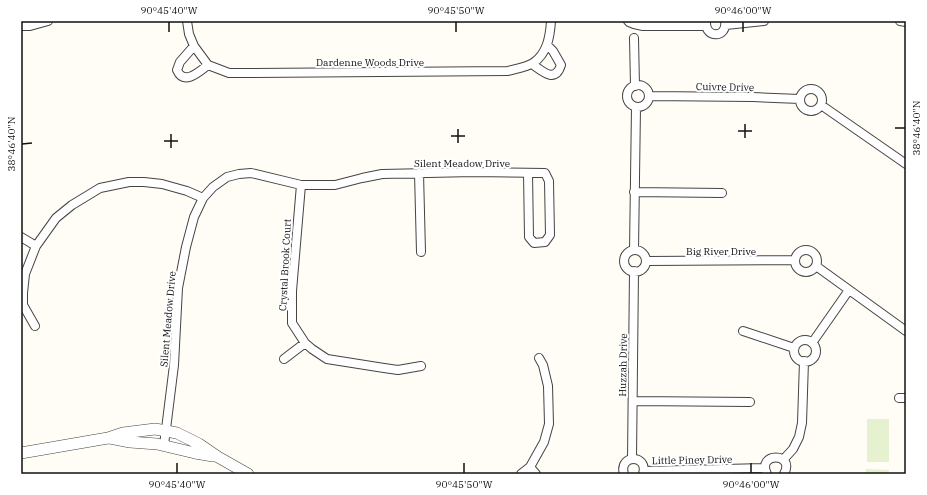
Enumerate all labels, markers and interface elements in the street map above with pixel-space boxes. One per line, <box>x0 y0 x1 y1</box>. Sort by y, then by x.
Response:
text: 90°45'40"W <box>140 4 198 17</box>
text: 90°45'50"W <box>427 4 485 17</box>
text: 90°46'00"W <box>714 4 772 17</box>
street label: Dardenne Woods Drive <box>316 56 424 69</box>
street label: Cuivre Drive <box>696 80 754 94</box>
text: 38°46'40"N <box>910 100 923 156</box>
text: 38°46'40"N <box>5 116 18 172</box>
street label: Silent Meadow Drive <box>414 157 510 170</box>
street label: Crystal Brook Court <box>276 218 294 311</box>
street label: Big River Drive <box>686 245 756 258</box>
street label: Silent Meadow Drive <box>157 270 179 368</box>
street label: Huzzah Drive <box>616 333 630 397</box>
street label: Little Piney Drive <box>652 453 732 467</box>
text: 90°45'40"W <box>148 478 206 491</box>
text: 90°45'50"W <box>435 478 493 491</box>
text: 90°46'00"W <box>722 478 780 491</box>

